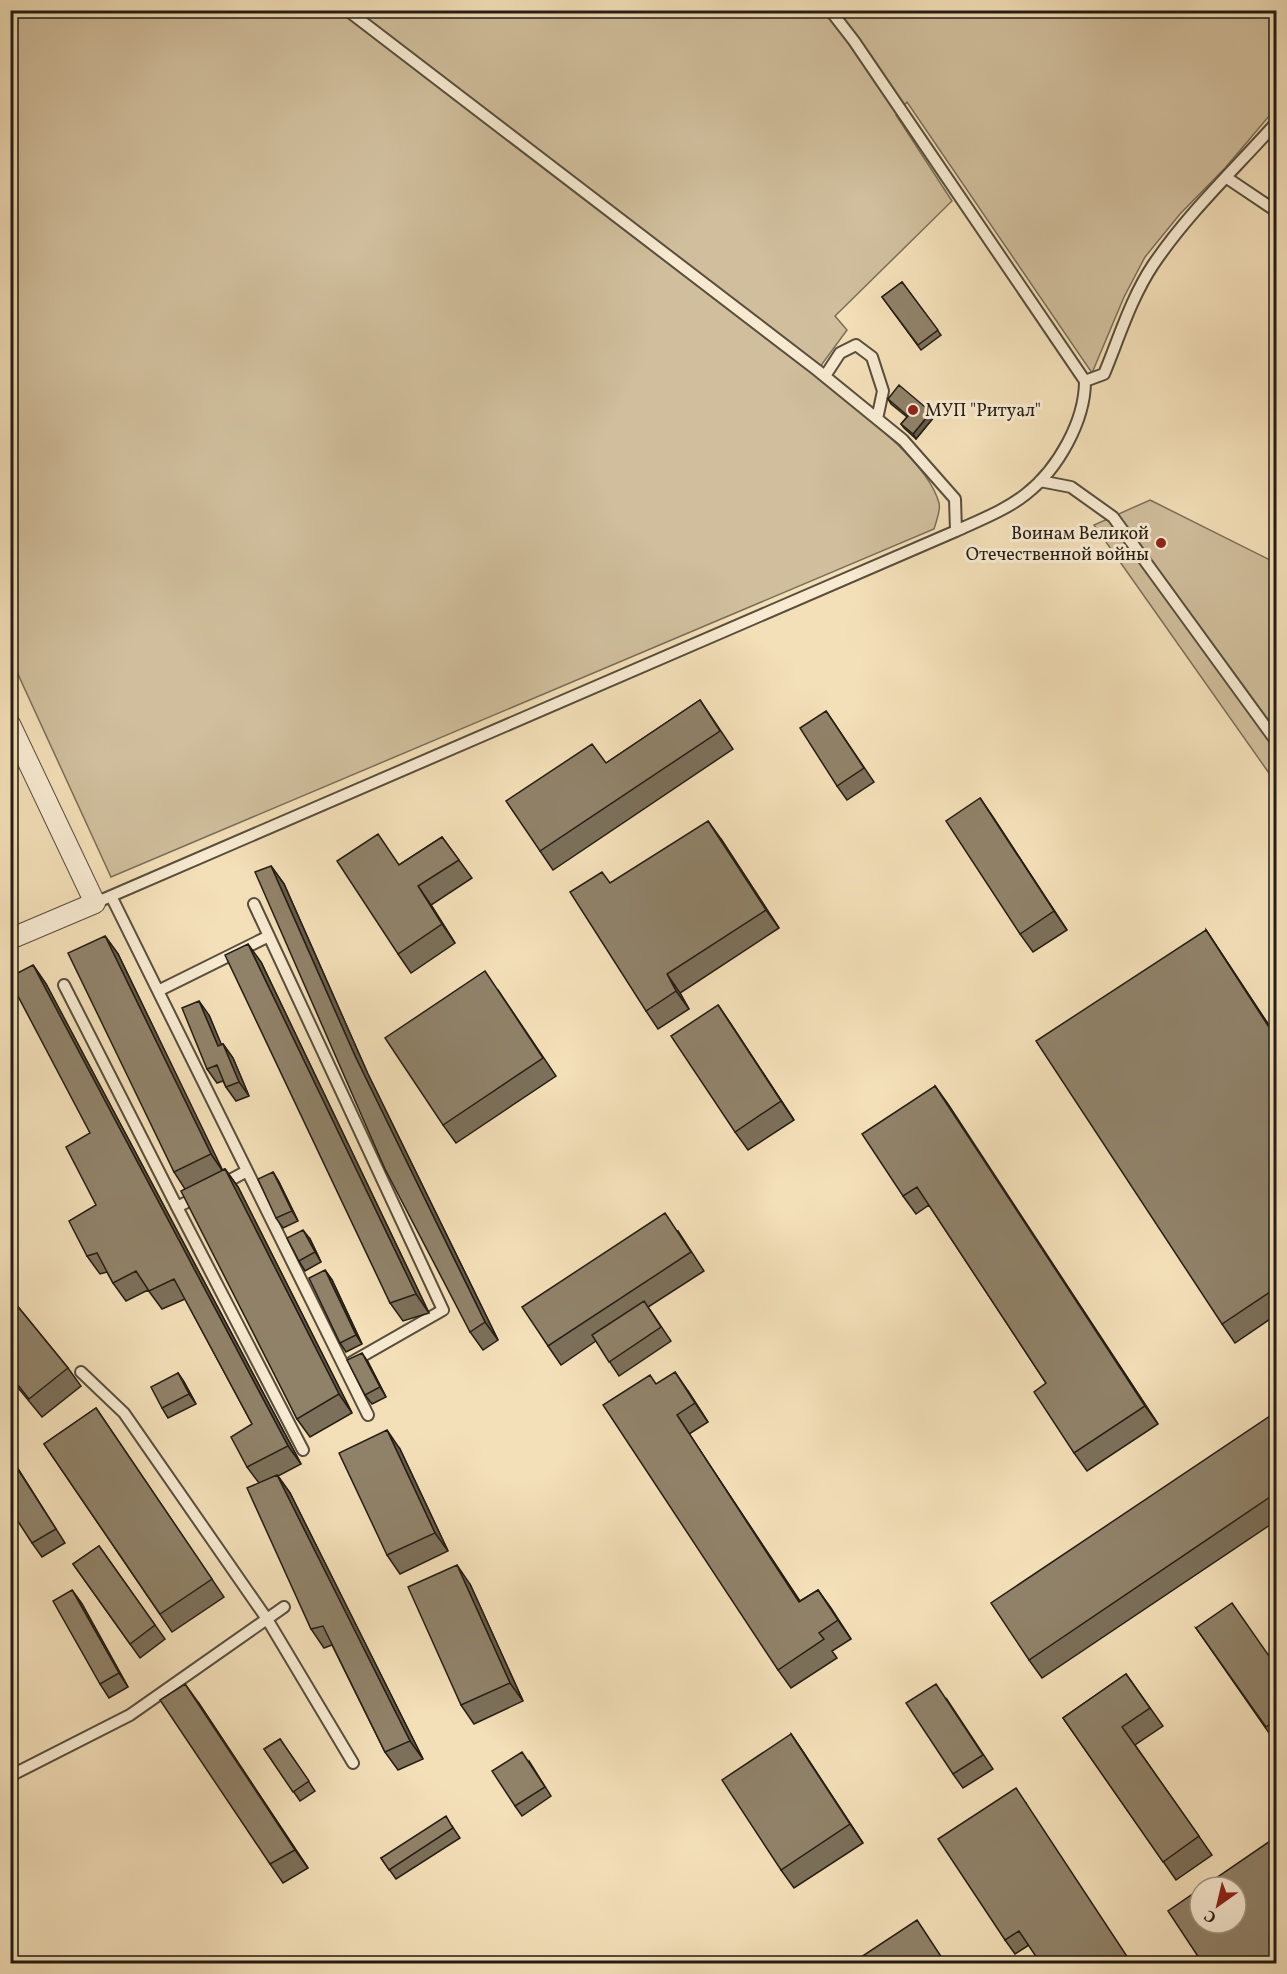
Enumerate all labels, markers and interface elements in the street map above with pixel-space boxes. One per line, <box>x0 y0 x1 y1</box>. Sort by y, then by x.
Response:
place label: МУП "Ритуал" <box>925 399 1041 424</box>
marker: МУП "Ритуал" <box>906 403 920 417</box>
place label: Воинам Великой Отечественной войны <box>966 522 1149 568</box>
marker: Воинам Великой Отечественной войны <box>1154 536 1168 550</box>
north arrow <box>1188 1875 1248 1935</box>
text: С <box>1200 1904 1221 1928</box>

